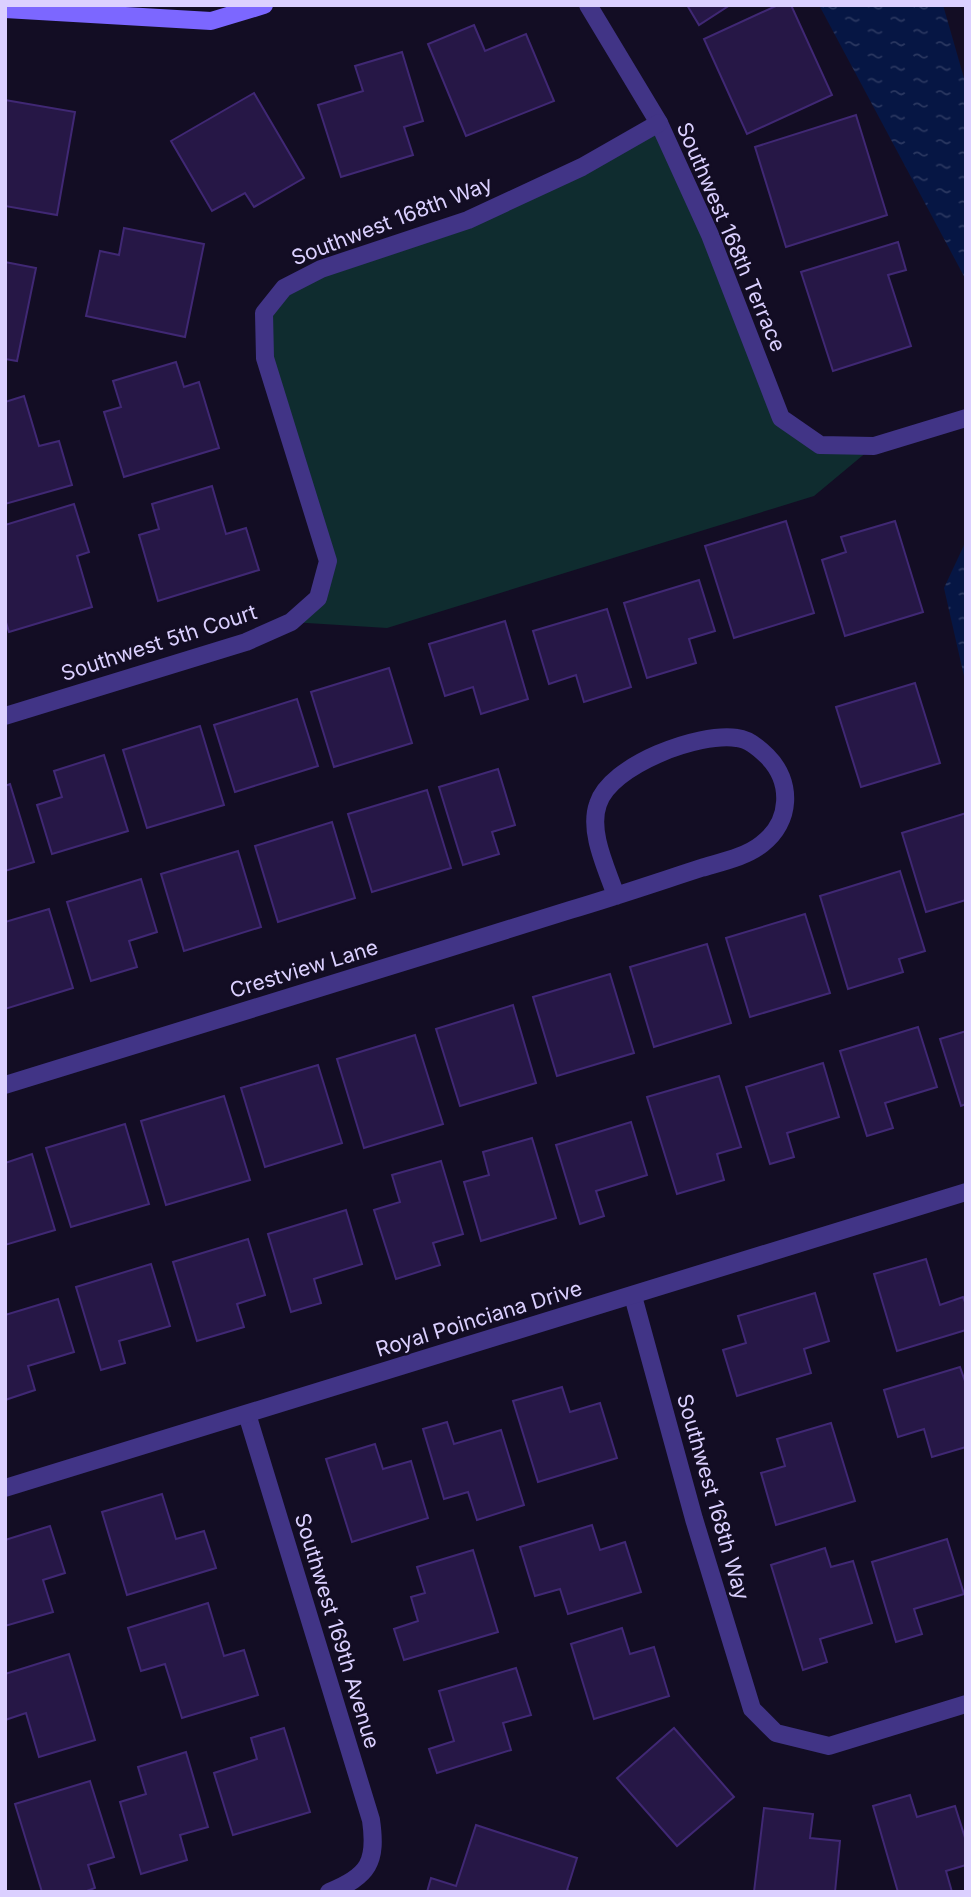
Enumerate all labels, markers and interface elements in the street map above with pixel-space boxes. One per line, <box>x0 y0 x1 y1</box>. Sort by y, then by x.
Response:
street label: Southwest 168th Terrace <box>672 118 791 355</box>
street label: Southwest 168th Way <box>288 171 496 270</box>
street label: Southwest 5th Court <box>58 599 260 686</box>
street label: Crestview Lane <box>227 934 381 1003</box>
street label: Royal Poinciana Drive <box>373 1275 585 1362</box>
street label: Southwest 168th Way <box>672 1391 755 1603</box>
street label: Southwest 169th Avenue <box>290 1510 385 1751</box>

